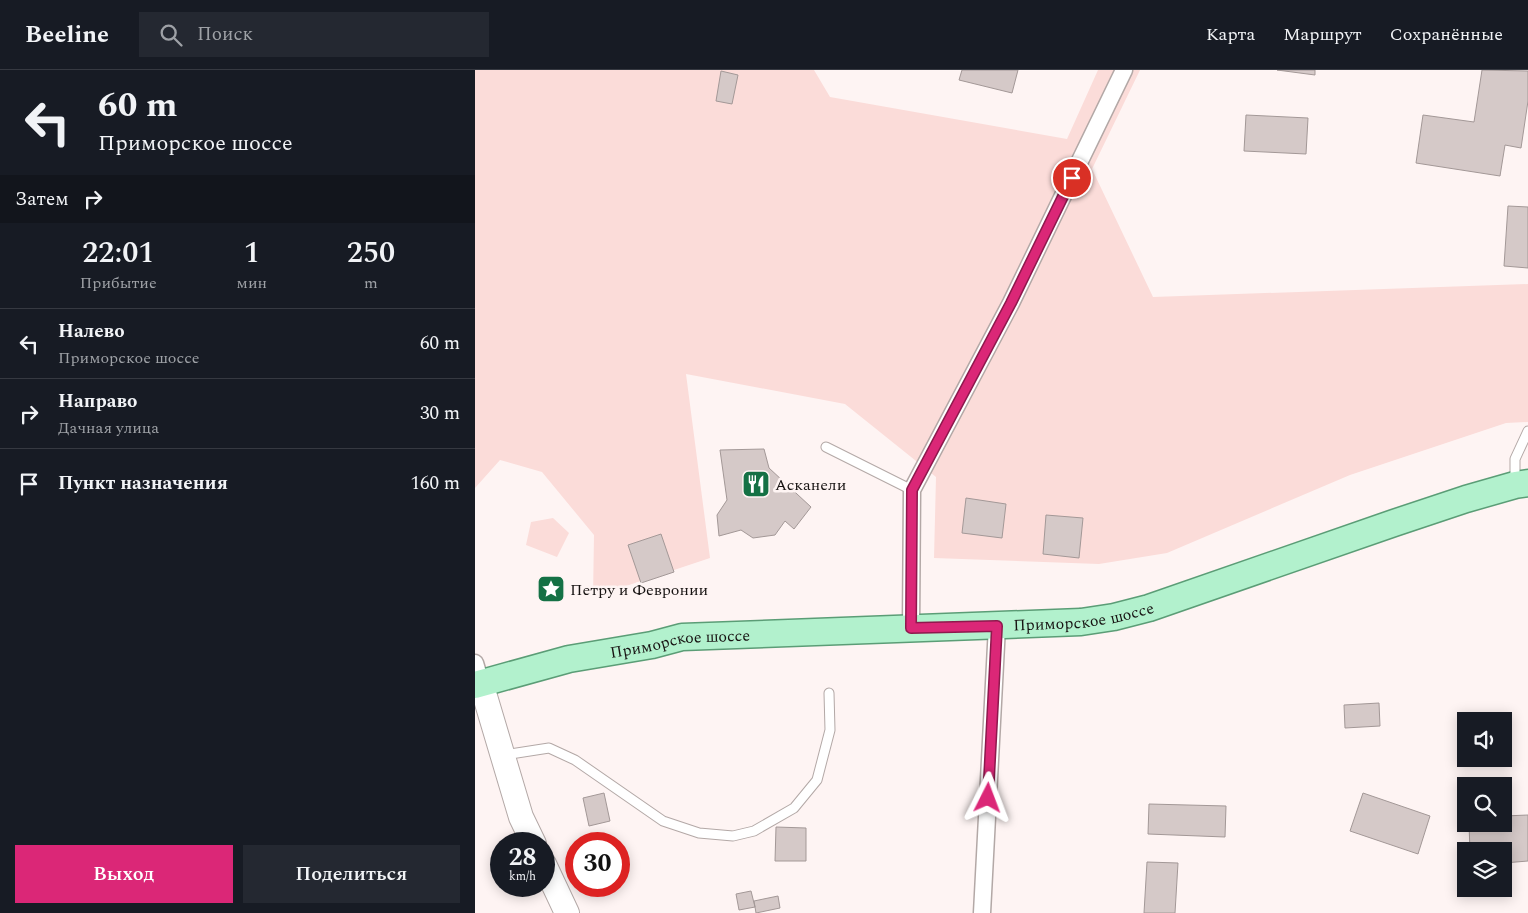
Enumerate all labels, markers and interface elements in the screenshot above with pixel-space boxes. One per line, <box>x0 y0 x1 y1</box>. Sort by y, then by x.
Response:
search box <box>139 12 489 57</box>
text: Beeline <box>25 17 109 53</box>
text: Поиск <box>197 20 253 49</box>
icon: search <box>157 21 185 49</box>
text: Карта <box>1206 21 1255 48</box>
text: Маршрут <box>1283 21 1362 48</box>
text: Сохранённые <box>1390 21 1503 48</box>
text: 60 m <box>98 79 178 132</box>
icon: left <box>15 90 80 155</box>
text: Приморское шоссе <box>98 127 293 160</box>
pin <box>1051 157 1093 199</box>
icon: arrive <box>1058 164 1086 192</box>
text: Затем <box>15 185 69 214</box>
icon: right <box>79 185 107 213</box>
text: 22:01 <box>82 230 154 276</box>
text: 1 <box>244 230 260 276</box>
text: 250 <box>347 230 395 276</box>
text: Прибытие <box>80 271 157 295</box>
text: мин <box>237 271 267 295</box>
text: m <box>364 271 378 295</box>
text: Налево <box>58 317 125 346</box>
text: 60 m <box>420 329 460 358</box>
icon: left <box>15 330 43 358</box>
text: Приморское шоссе <box>58 346 200 370</box>
text: Направо <box>58 387 137 416</box>
text: 30 m <box>420 399 460 428</box>
icon: right <box>15 400 43 428</box>
text: Дачная улица <box>58 416 159 440</box>
text: Пункт назначения <box>58 469 228 498</box>
text: 160 m <box>410 469 460 498</box>
restaurant icon: Асканели <box>741 469 771 499</box>
icon: arrive <box>15 470 43 498</box>
place label: Асканели <box>775 473 846 497</box>
place icon: Петру и Февронии <box>536 574 566 604</box>
place label: Петру и Февронии <box>570 578 708 602</box>
street label: Приморское шоссе <box>1013 596 1157 638</box>
street label: Приморское шоссе <box>608 623 751 665</box>
map controls <box>1457 712 1512 897</box>
button: sound <box>1457 712 1512 767</box>
position arrow <box>961 771 1013 823</box>
button: search <box>1457 777 1512 832</box>
speed limit sign: 30 <box>565 832 630 897</box>
text: 28 <box>508 839 537 877</box>
button: layers <box>1457 842 1512 897</box>
button: Выход <box>15 845 233 903</box>
button: Поделиться <box>243 845 460 903</box>
text: km/h <box>509 867 536 886</box>

